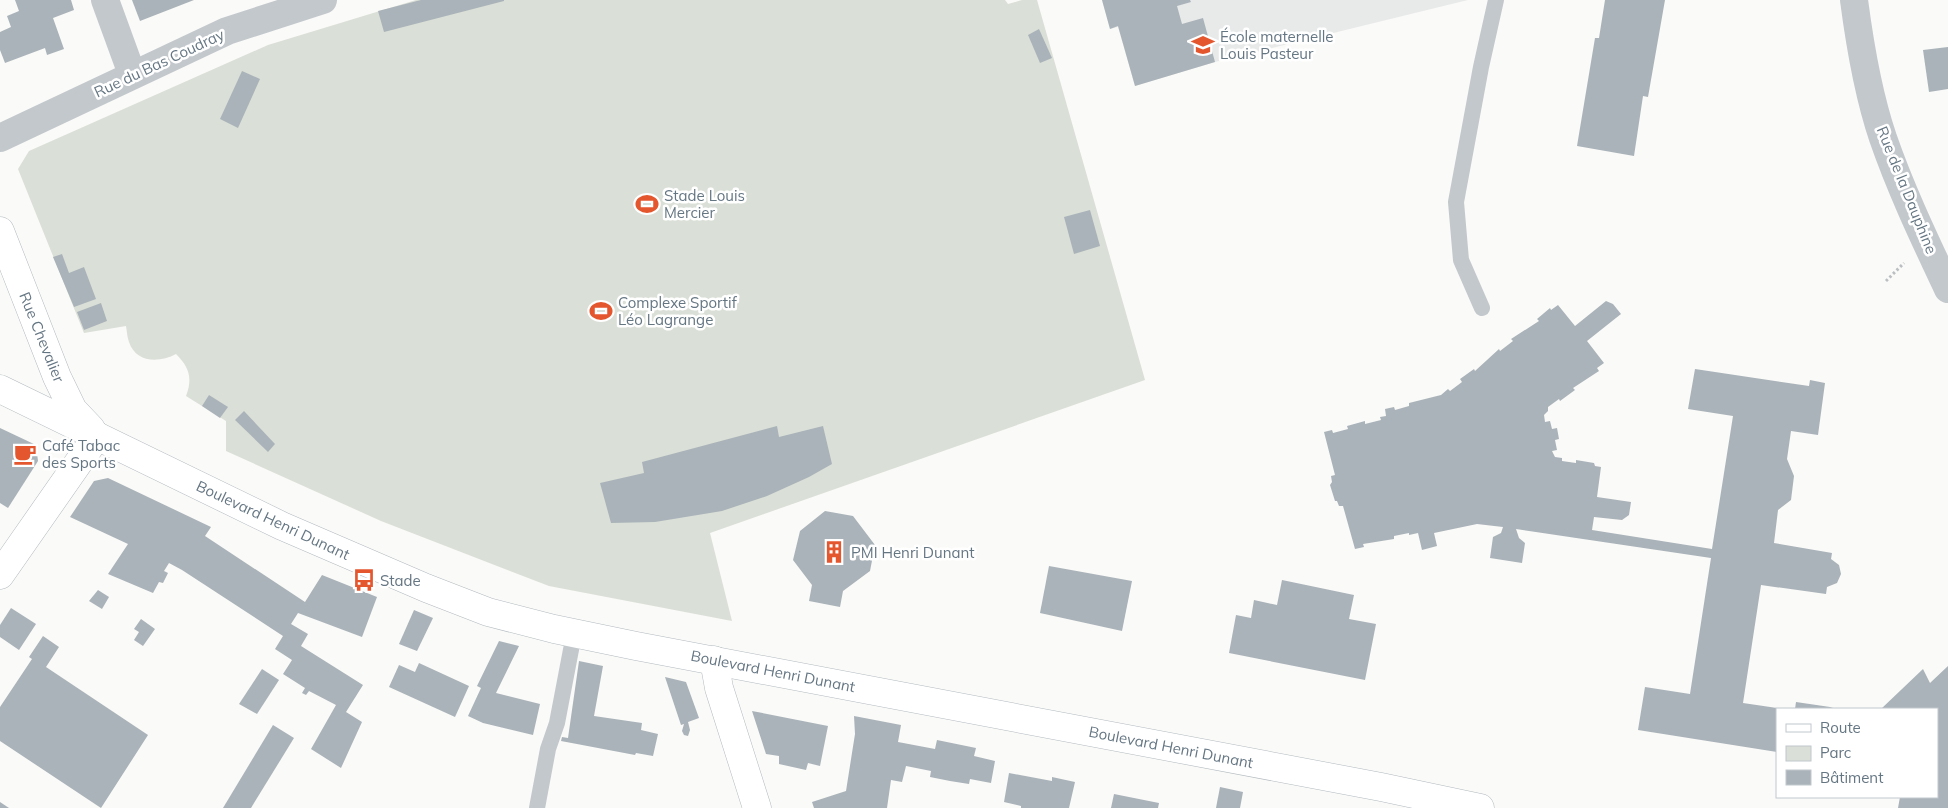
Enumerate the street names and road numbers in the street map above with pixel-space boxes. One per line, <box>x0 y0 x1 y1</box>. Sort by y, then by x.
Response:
street label: Rue du Bas Coudray <box>91 24 227 102</box>
street label: Rue de la Dauphine <box>1873 123 1941 257</box>
street label: Rue Chevalier <box>15 289 69 385</box>
street label: Boulevard Henri Dunant <box>193 476 353 564</box>
street label: Boulevard Henri Dunant <box>689 646 857 696</box>
street label: Boulevard Henri Dunant <box>1087 722 1255 772</box>

